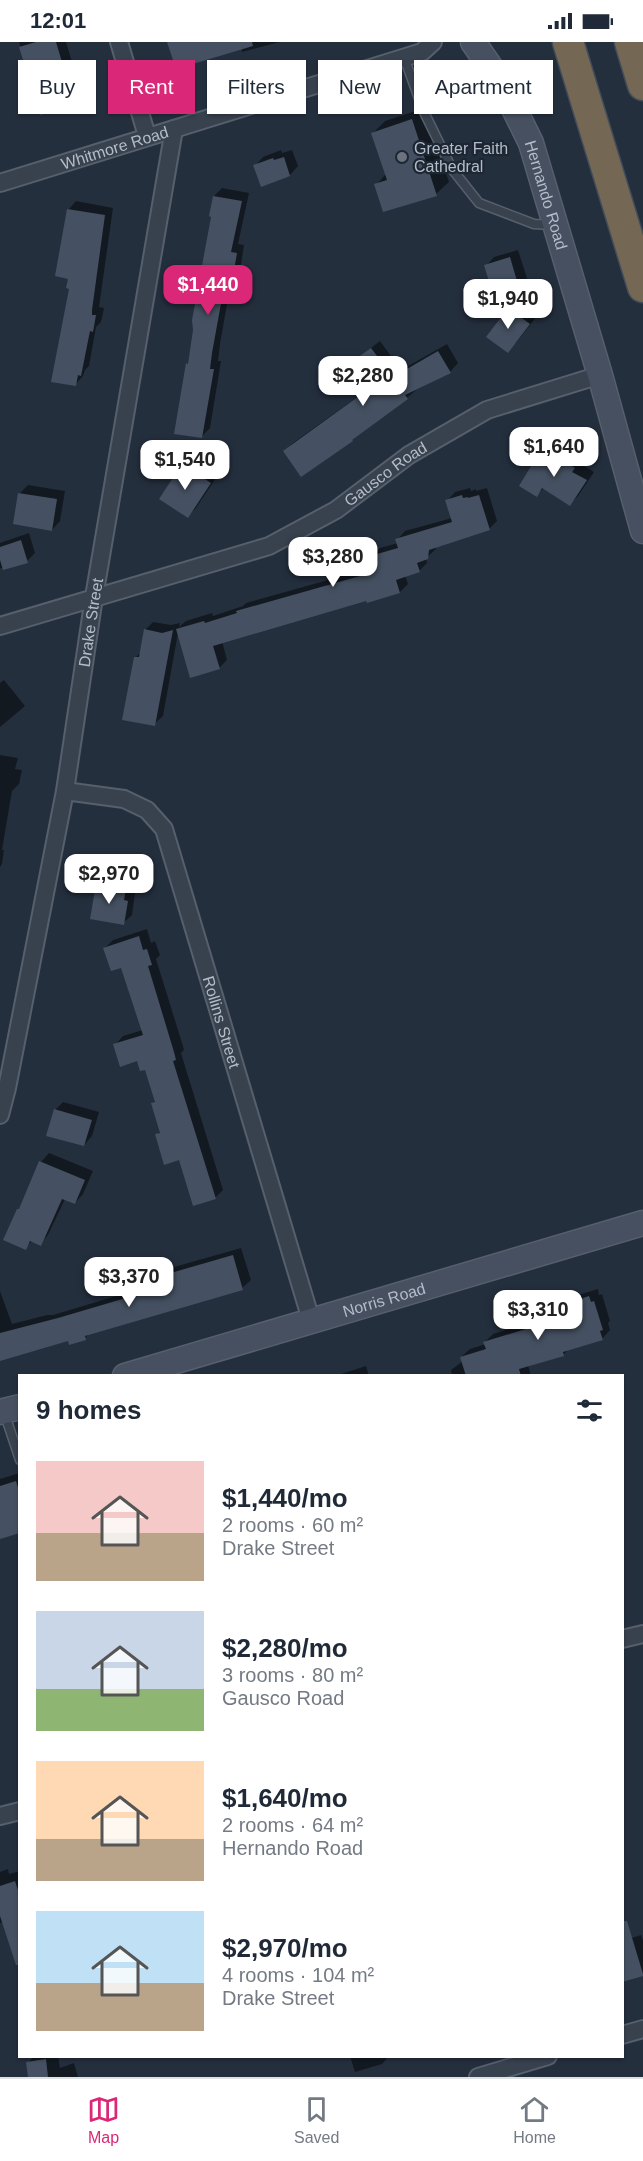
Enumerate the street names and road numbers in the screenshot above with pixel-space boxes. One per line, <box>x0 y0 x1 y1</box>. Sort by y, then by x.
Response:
street label: Whitmore Road <box>59 123 170 173</box>
street label: Hernando Road <box>522 139 570 252</box>
street label: Gausco Road <box>341 439 430 510</box>
street label: Drake Street <box>76 576 106 668</box>
street label: Rollins Street <box>200 974 243 1071</box>
street label: Norris Road <box>341 1280 427 1320</box>

